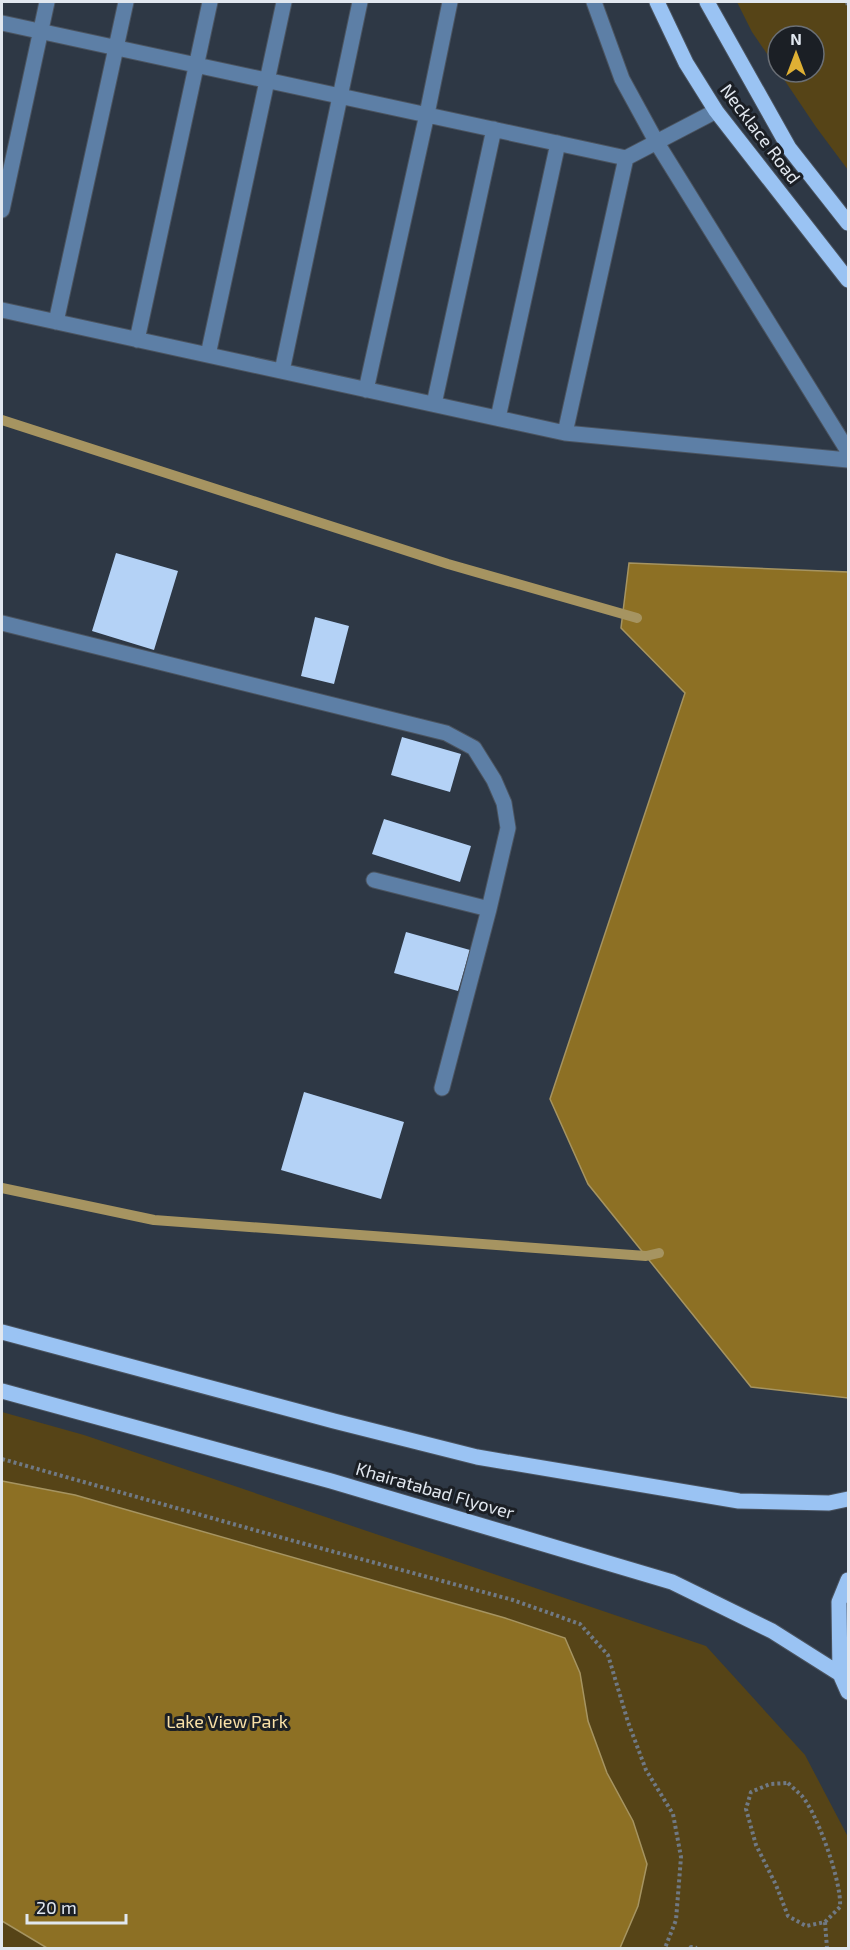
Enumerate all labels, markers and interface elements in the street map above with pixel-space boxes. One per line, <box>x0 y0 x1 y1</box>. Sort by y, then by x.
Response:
north arrow <box>766 24 826 84</box>
text: N <box>790 29 802 48</box>
street label: Necklace Road <box>716 79 805 188</box>
street label: Khairatabad Flyover <box>353 1457 517 1523</box>
park label: Lake View Park <box>166 1710 288 1732</box>
scale bar <box>27 1887 126 1925</box>
text: 20 m <box>36 1896 77 1918</box>

